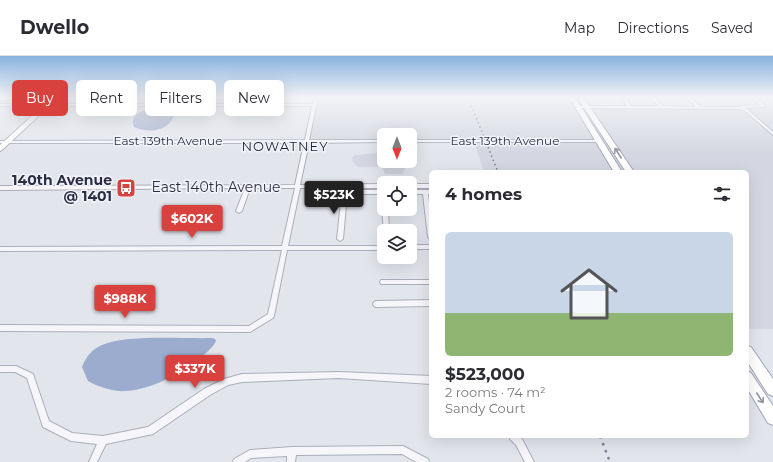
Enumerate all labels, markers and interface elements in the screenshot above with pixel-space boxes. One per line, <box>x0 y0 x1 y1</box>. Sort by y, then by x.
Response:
text: Dwello <box>20 16 89 39</box>
text: Map <box>564 19 595 37</box>
text: Directions <box>617 19 689 37</box>
text: Saved <box>711 19 753 37</box>
chip: Buy <box>12 80 68 116</box>
chip: Rent <box>76 80 137 116</box>
chip: Filters <box>145 80 216 116</box>
chip: New <box>224 80 284 116</box>
north arrow <box>377 128 417 168</box>
map controls <box>377 128 417 264</box>
street label: East 139th Avenue <box>114 133 222 148</box>
street label: East 139th Avenue <box>451 133 559 148</box>
district label: NOWATNEY <box>242 138 328 154</box>
one-way arrow <box>613 148 622 159</box>
place label: 140th Avenue @ 1401 <box>12 171 112 205</box>
button: locate <box>377 176 417 216</box>
bus stop icon: 140th Avenue @ 1401 <box>115 177 137 199</box>
street label: East 140th Avenue <box>151 178 281 196</box>
pin: $523K <box>306 181 362 215</box>
icon: filters <box>711 183 733 205</box>
text: 4 homes <box>445 184 522 204</box>
text: $523K <box>314 186 354 202</box>
pin: $602K <box>164 205 220 239</box>
text: $602K <box>171 210 213 226</box>
button: layers <box>377 224 417 264</box>
icon: home <box>553 258 625 330</box>
pin: $988K <box>97 285 153 319</box>
text: $988K <box>103 290 147 306</box>
pin: $337K <box>167 355 223 389</box>
text: $337K <box>174 360 216 376</box>
text: $523,000 <box>445 364 525 384</box>
text: 2 rooms · 74 m² <box>445 384 546 400</box>
one-way arrow <box>756 392 764 403</box>
text: Sandy Court <box>445 400 525 416</box>

